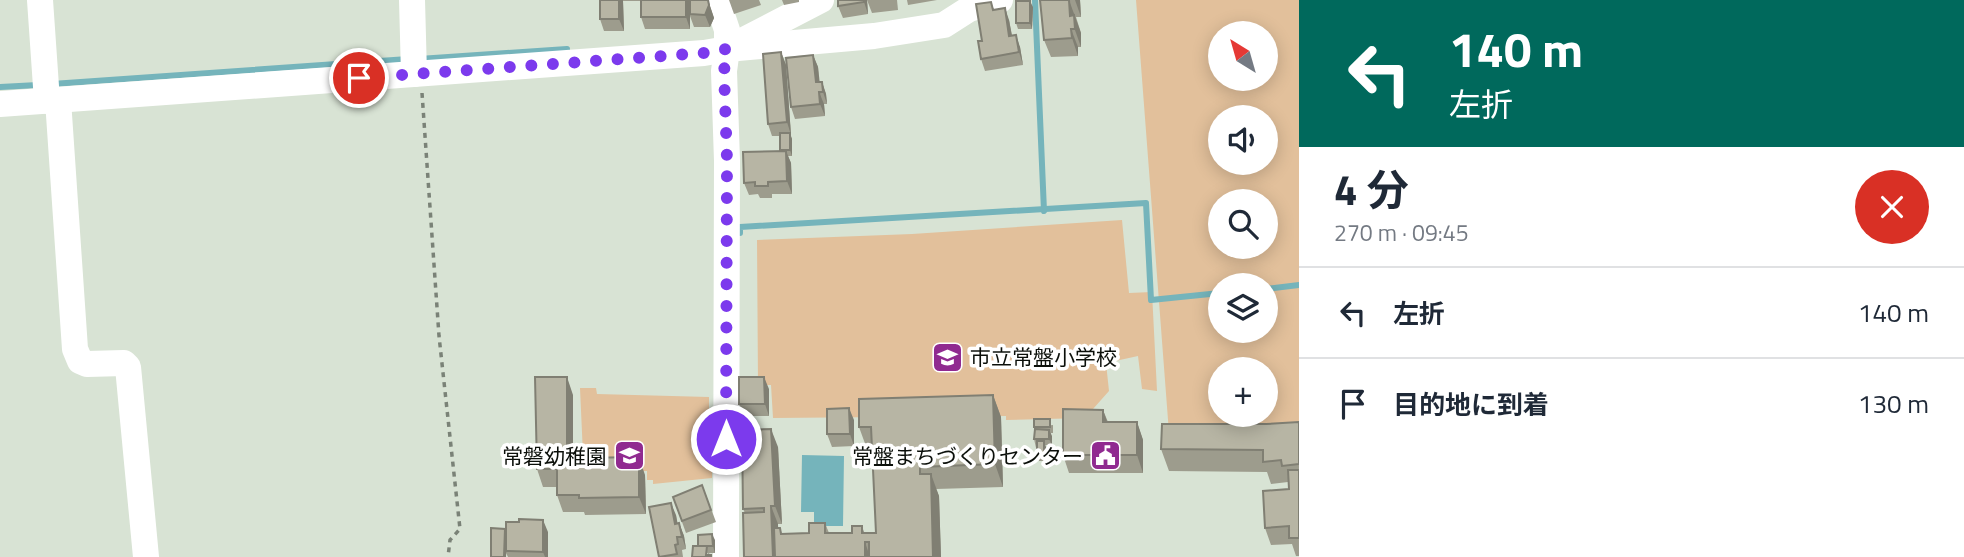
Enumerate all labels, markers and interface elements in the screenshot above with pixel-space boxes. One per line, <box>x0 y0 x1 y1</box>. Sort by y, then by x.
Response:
text: 140 m <box>1449 11 1583 86</box>
north arrow <box>1208 21 1278 91</box>
map controls <box>1208 21 1278 427</box>
icon: left <box>1334 28 1425 119</box>
pin <box>329 48 389 108</box>
icon: arrive <box>340 59 378 97</box>
text: 左折 <box>1449 80 1513 128</box>
button: sound <box>1208 105 1278 175</box>
text: 4 分 <box>1334 157 1409 221</box>
button: close <box>1855 170 1929 244</box>
button: search <box>1208 189 1278 259</box>
text: 270 m · 09:45 <box>1334 215 1469 250</box>
button: layers <box>1208 273 1278 343</box>
text: 140 m <box>1858 293 1929 332</box>
icon: left <box>1334 294 1372 332</box>
text: 左折 <box>1393 294 1445 333</box>
school or university icon: 市立常盤小学校 <box>930 340 964 374</box>
place label: 市立常盤小学校 <box>970 341 1117 373</box>
button: + <box>1208 357 1278 427</box>
text: 130 m <box>1858 384 1929 423</box>
icon: arrive <box>1334 385 1372 423</box>
text: 目的地に到着 <box>1393 385 1549 424</box>
position arrow <box>689 402 763 476</box>
school or university icon: 常磐幼稚園 <box>613 439 647 473</box>
public building icon: 常盤まちづくりセンター <box>1089 439 1123 473</box>
place label: 常磐幼稚園 <box>502 440 607 472</box>
place label: 常盤まちづくりセンター <box>852 440 1083 472</box>

